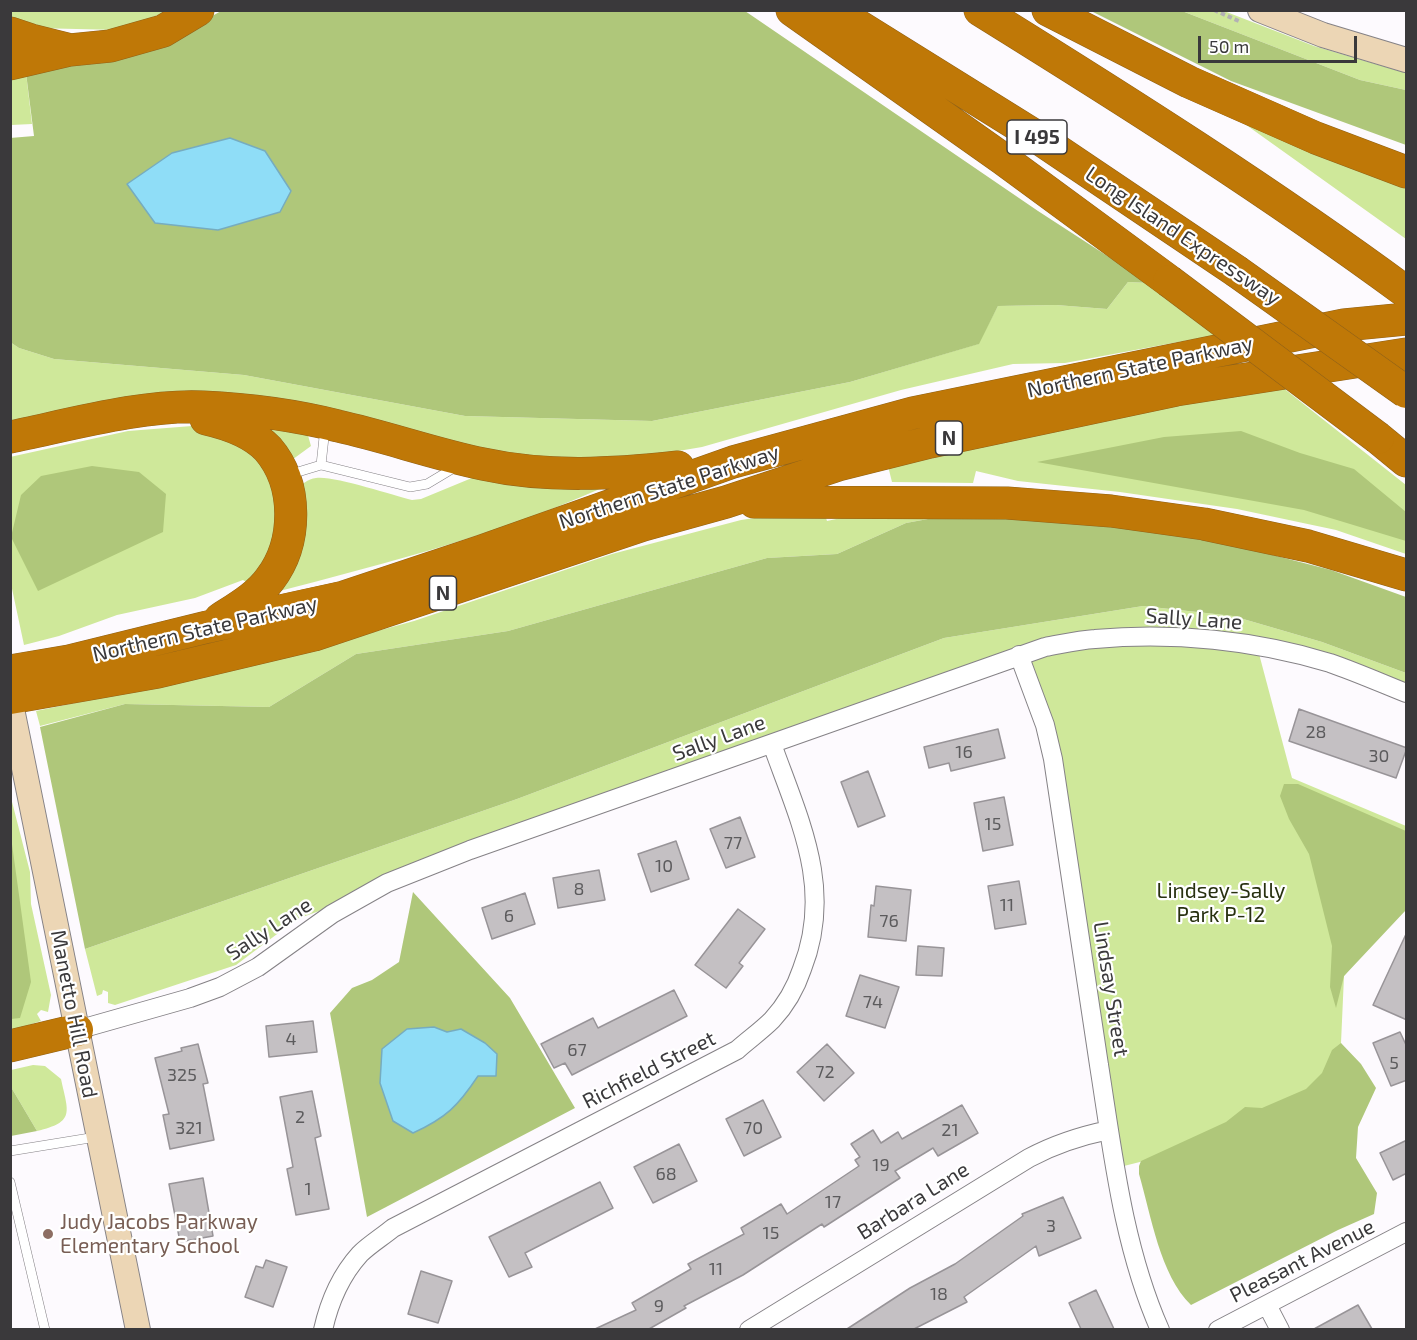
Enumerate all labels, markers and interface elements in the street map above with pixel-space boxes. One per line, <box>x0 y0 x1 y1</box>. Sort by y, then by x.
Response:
scale bar <box>1201 24 1360 62</box>
text: 50 m <box>1209 35 1249 57</box>
road number: I 495 <box>1007 120 1067 154</box>
street label: Long Island Expressway <box>1081 161 1285 311</box>
street label: Northern State Parkway <box>1025 331 1255 403</box>
road number: N <box>936 421 962 455</box>
street label: Northern State Parkway <box>556 439 782 535</box>
road number: N <box>430 576 456 610</box>
street label: Northern State Parkway <box>90 591 320 667</box>
street label: Sally Lane <box>1145 603 1243 635</box>
street label: Sally Lane <box>669 710 769 766</box>
house number: 28 <box>1305 721 1327 743</box>
house number: 16 <box>955 741 973 763</box>
house number: 30 <box>1369 745 1389 767</box>
house number: 15 <box>985 813 1001 835</box>
house number: 77 <box>724 832 742 854</box>
house number: 10 <box>655 855 673 877</box>
house number: 8 <box>574 878 584 900</box>
park label: Lindsey-Sally Park P-12 <box>1157 878 1285 928</box>
street label: Sally Lane <box>221 892 317 966</box>
house number: 11 <box>1000 894 1014 916</box>
house number: 6 <box>504 905 514 927</box>
house number: 76 <box>879 910 899 932</box>
street label: Lindsay Street <box>1088 920 1134 1058</box>
street label: Manetto Hill Road <box>45 928 103 1100</box>
house number: 74 <box>863 991 883 1013</box>
street label: Richfield Street <box>578 1026 720 1114</box>
house number: 4 <box>285 1028 297 1050</box>
house number: 67 <box>567 1039 587 1061</box>
house number: 5 <box>1389 1052 1399 1074</box>
house number: 72 <box>815 1061 835 1083</box>
house number: 325 <box>167 1064 197 1086</box>
house number: 2 <box>295 1106 305 1128</box>
house number: 321 <box>175 1117 203 1139</box>
house number: 70 <box>743 1117 763 1139</box>
house number: 21 <box>941 1119 959 1141</box>
house number: 19 <box>872 1154 890 1176</box>
street label: Barbara Lane <box>853 1157 973 1245</box>
house number: 68 <box>655 1163 677 1185</box>
house number: 1 <box>304 1178 312 1200</box>
house number: 17 <box>825 1191 841 1213</box>
place label: Judy Jacobs Parkway Elementary School <box>60 1209 258 1259</box>
street label: Pleasant Avenue <box>1225 1214 1379 1308</box>
house number: 3 <box>1046 1215 1056 1237</box>
house number: 15 <box>763 1222 779 1244</box>
marker: Judy Jacobs Parkway Elementary School <box>41 1227 55 1241</box>
house number: 11 <box>709 1258 723 1280</box>
house number: 18 <box>930 1283 948 1305</box>
house number: 9 <box>654 1295 664 1317</box>

